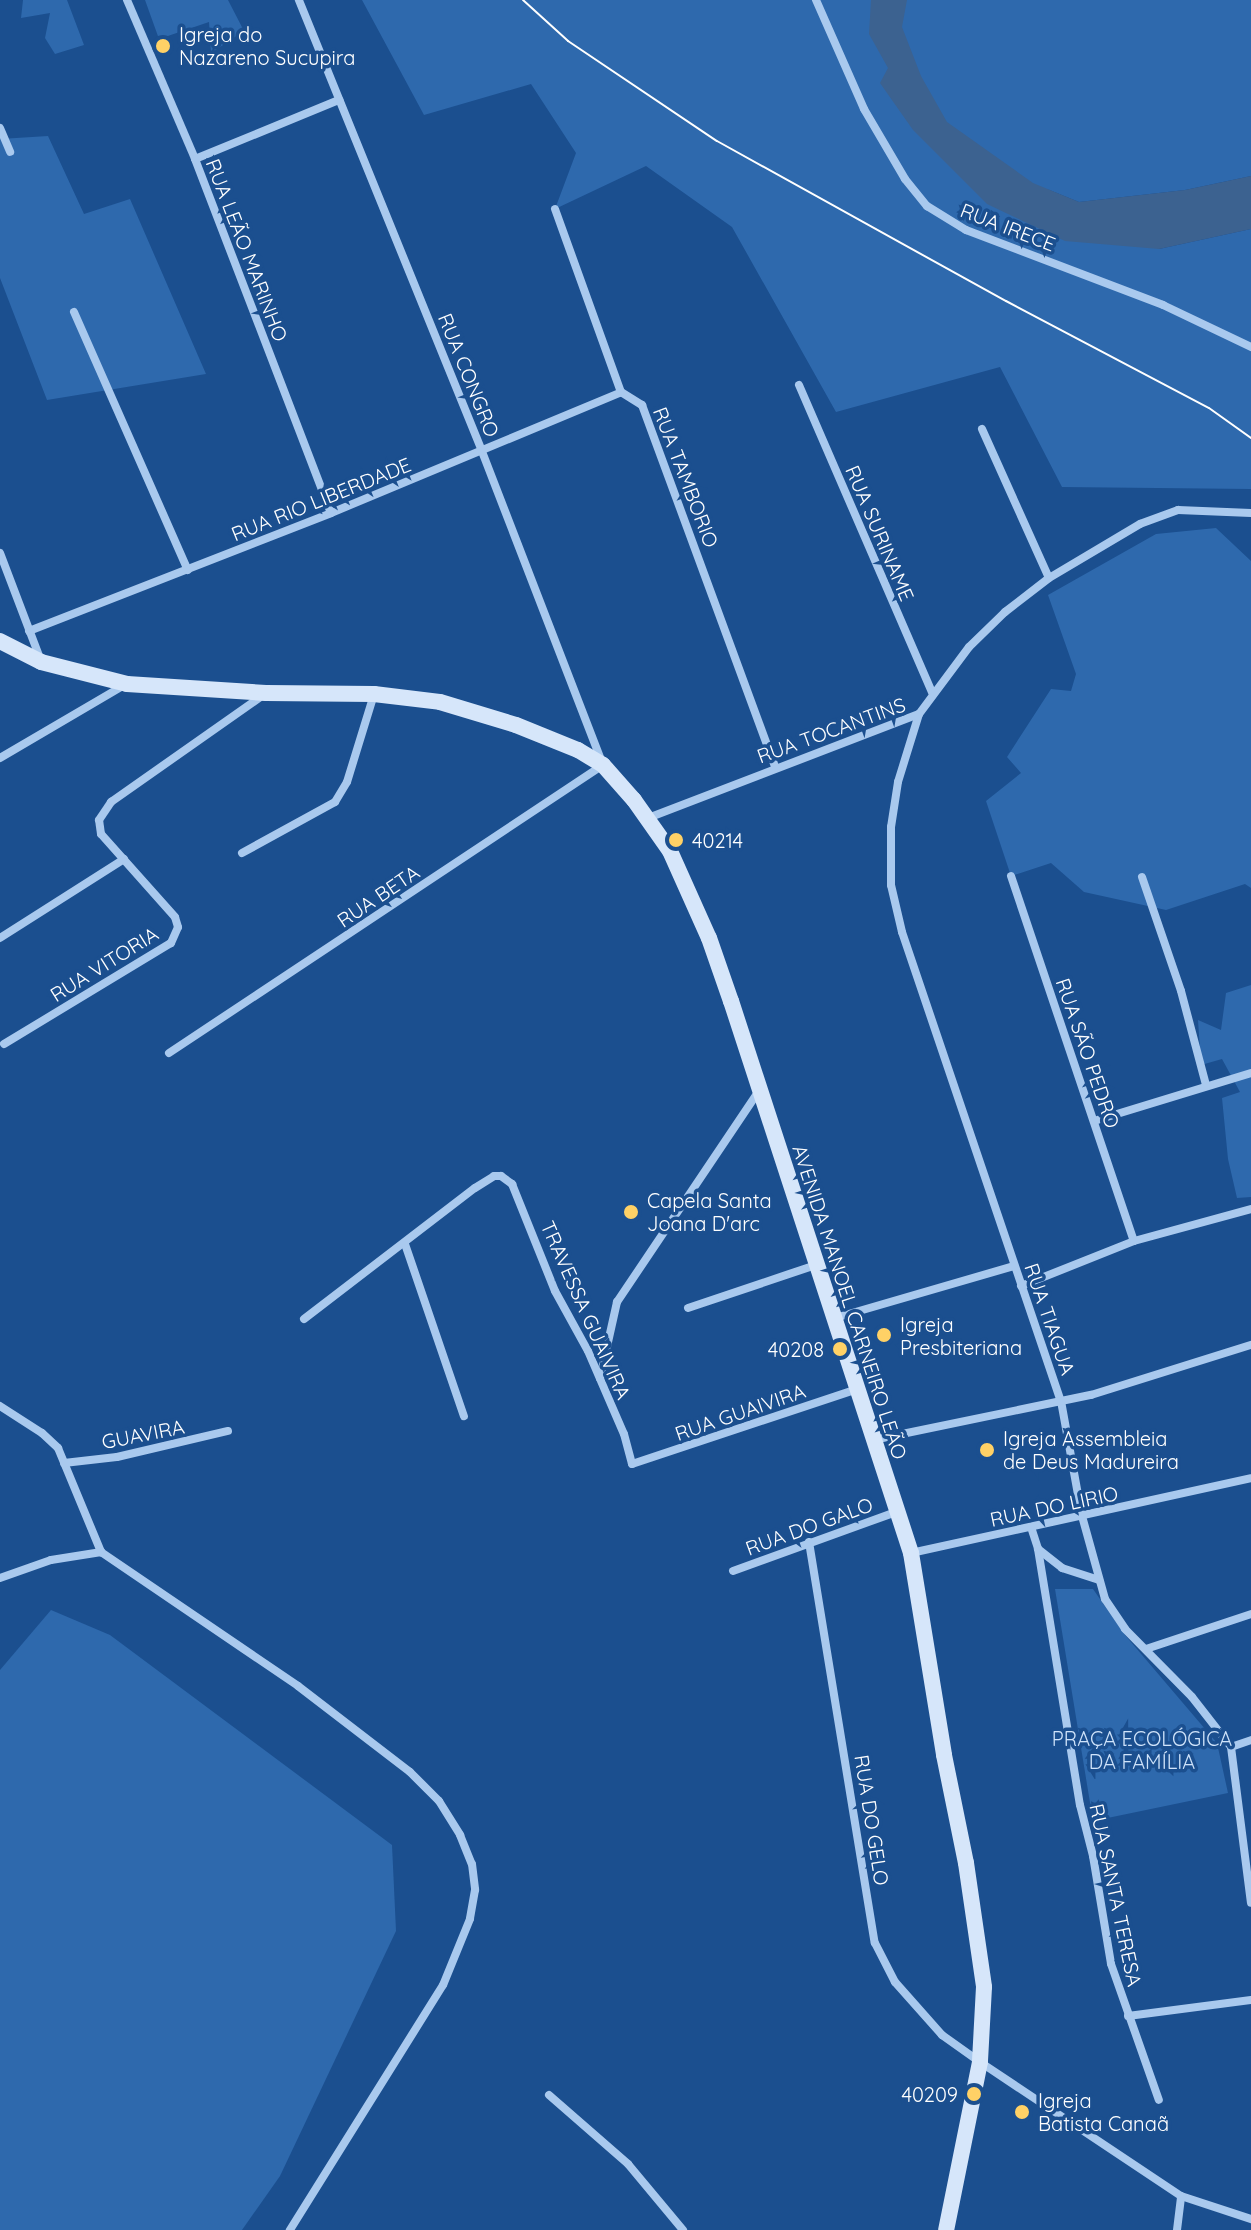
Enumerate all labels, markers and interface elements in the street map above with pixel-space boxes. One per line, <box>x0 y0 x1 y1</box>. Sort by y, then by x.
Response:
place label: Igreja do Nazareno Sucupira <box>179 22 355 69</box>
marker: Igreja do Nazareno Sucupira <box>154 37 172 55</box>
street label: RUA LEÃO MARINHO <box>201 155 293 345</box>
street label: RUA IRECE <box>957 198 1059 256</box>
street label: RUA CONGRO <box>433 310 505 440</box>
street label: RUA TAMBORIO <box>648 403 724 551</box>
street label: RUA RIO LIBERDADE <box>228 452 414 546</box>
street label: RUA SURINAME <box>841 462 919 604</box>
street label: RUA TOCANTINS <box>754 692 908 768</box>
place label: 40214 <box>692 828 743 852</box>
marker: 40214 <box>667 831 685 849</box>
street label: RUA BETA <box>332 860 424 932</box>
street label: RUA VITORIA <box>46 921 162 1007</box>
street label: RUA SÃO PEDRO <box>1051 975 1125 1131</box>
street label: AVENIDA MANOEL CARNEIRO LEÃO <box>788 1142 912 1462</box>
place label: Capela Santa Joana D'arc <box>647 1188 772 1235</box>
marker: Capela Santa Joana D'arc <box>622 1203 640 1221</box>
street label: TRAVESSA GUAIVIRA <box>536 1217 636 1403</box>
street label: RUA TIAGUA <box>1020 1260 1080 1378</box>
place label: Igreja Presbiteriana <box>900 1312 1022 1359</box>
marker: Igreja Presbiteriana <box>875 1326 893 1344</box>
place label: 40208 <box>768 1337 824 1361</box>
marker: 40208 <box>831 1340 849 1358</box>
street label: RUA GUAIVIRA <box>672 1378 808 1446</box>
street label: GUAVIRA <box>100 1414 186 1454</box>
place label: Igreja Assembleia de Deus Madureira <box>1003 1426 1179 1473</box>
marker: Igreja Assembleia de Deus Madureira <box>978 1441 996 1459</box>
street label: RUA DO LIRIO <box>988 1481 1120 1531</box>
street label: RUA DO GALO <box>742 1492 876 1560</box>
park label: PRAÇA ECOLÓGICA DA FAMÍLIA <box>1052 1726 1232 1773</box>
street label: RUA DO GELO <box>850 1753 894 1887</box>
street label: RUA SANTA TERESA <box>1085 1801 1147 1989</box>
place label: 40209 <box>901 2082 958 2106</box>
marker: 40209 <box>965 2085 983 2103</box>
place label: Igreja Batista Canaã <box>1038 2088 1169 2135</box>
marker: Igreja Batista Canaã <box>1013 2103 1031 2121</box>

